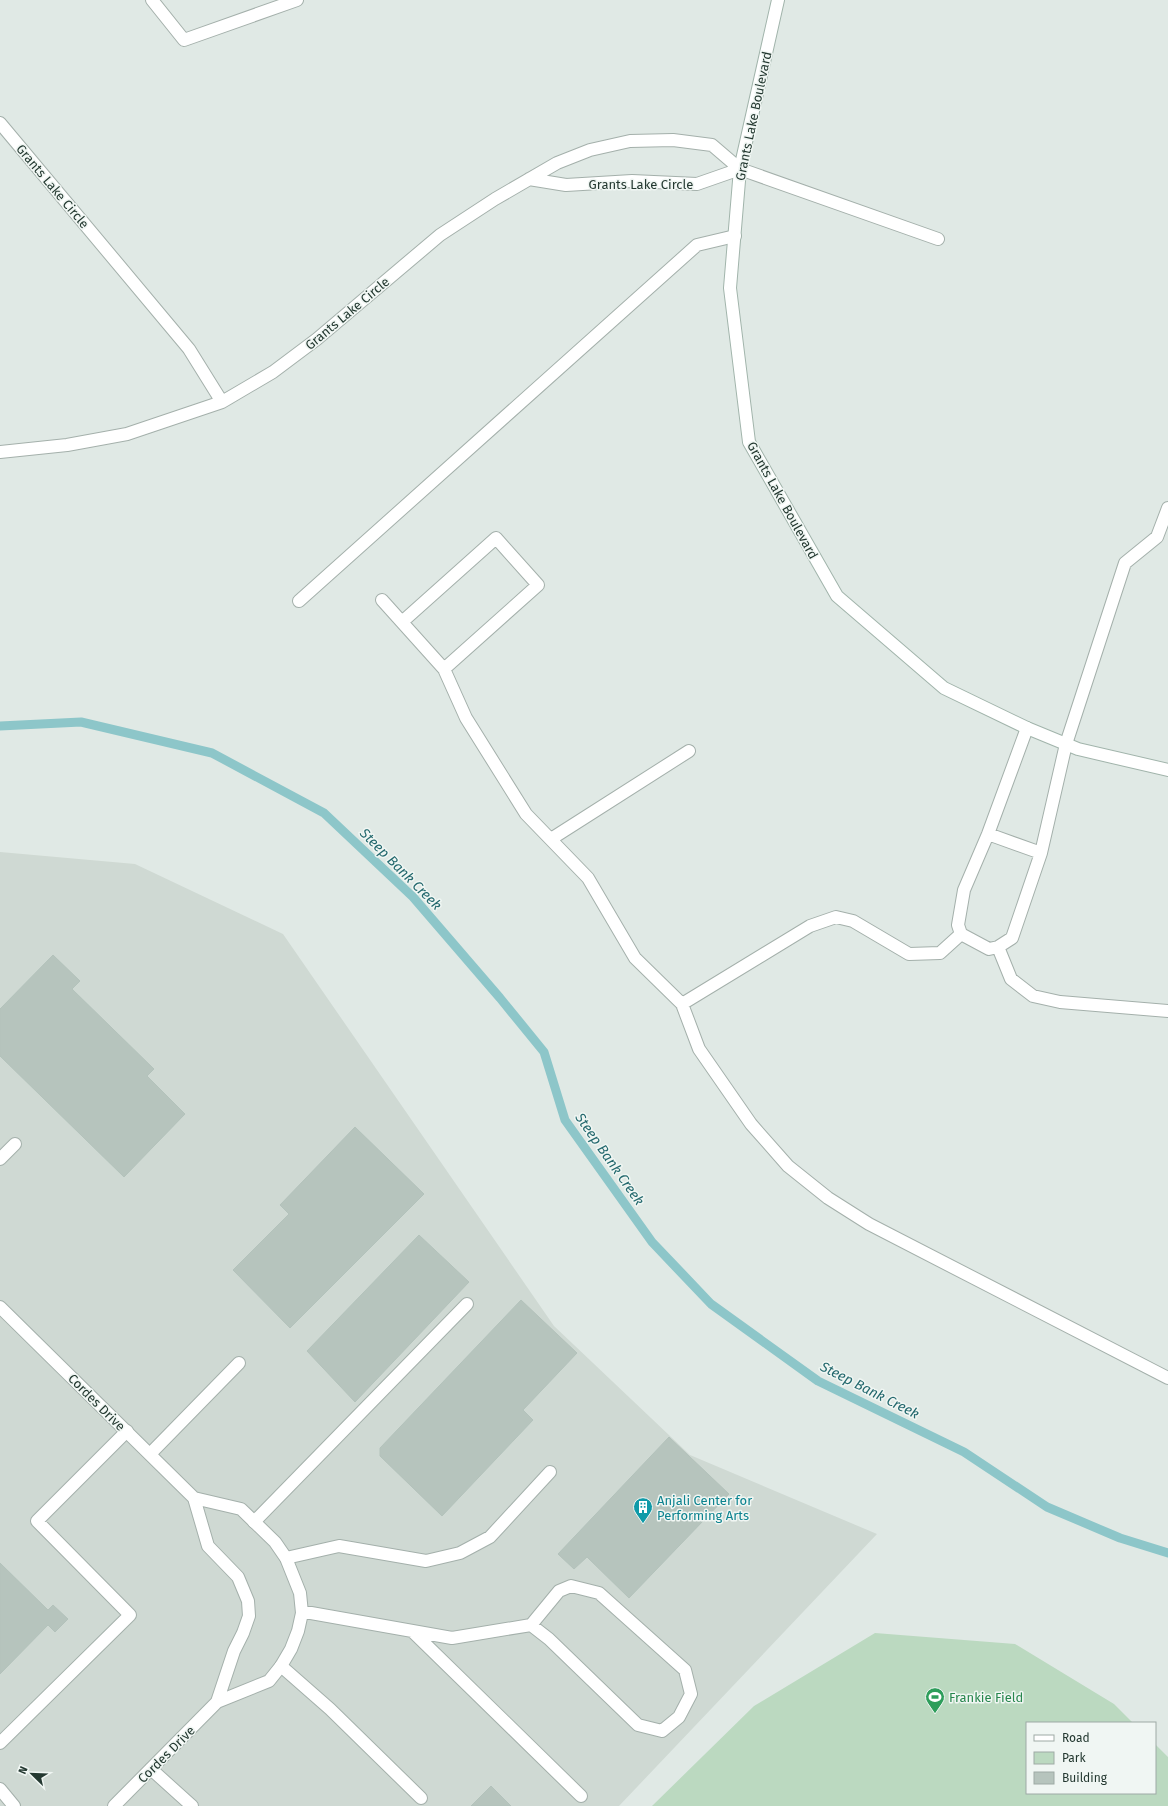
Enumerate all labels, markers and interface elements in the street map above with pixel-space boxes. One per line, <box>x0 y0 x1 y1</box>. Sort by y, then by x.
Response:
street label: Grants Lake Boulevard <box>732 50 775 182</box>
street label: Grants Lake Circle <box>13 141 92 231</box>
street label: Grants Lake Circle <box>589 177 693 192</box>
street label: Grants Lake Circle <box>302 274 392 353</box>
street label: Grants Lake Boulevard <box>744 439 821 561</box>
water label: Steep Bank Creek <box>356 824 445 914</box>
water label: Steep Bank Creek <box>571 1109 648 1209</box>
water label: Steep Bank Creek <box>817 1358 922 1423</box>
street label: Cordes Drive <box>65 1371 128 1434</box>
place label: Anjali Center for Performing Arts <box>657 1493 752 1523</box>
building icon: Anjali Center for Performing Arts <box>632 1496 654 1524</box>
sports icon: Frankie Field <box>924 1686 946 1714</box>
place label: Frankie Field <box>949 1690 1023 1705</box>
legend <box>1026 1722 1156 1794</box>
street label: Cordes Drive <box>135 1723 198 1786</box>
text: Road <box>1062 1731 1090 1745</box>
text: Park <box>1062 1751 1086 1765</box>
north arrow <box>12 1754 52 1794</box>
text: N <box>16 1764 31 1776</box>
text: Building <box>1062 1771 1108 1785</box>

